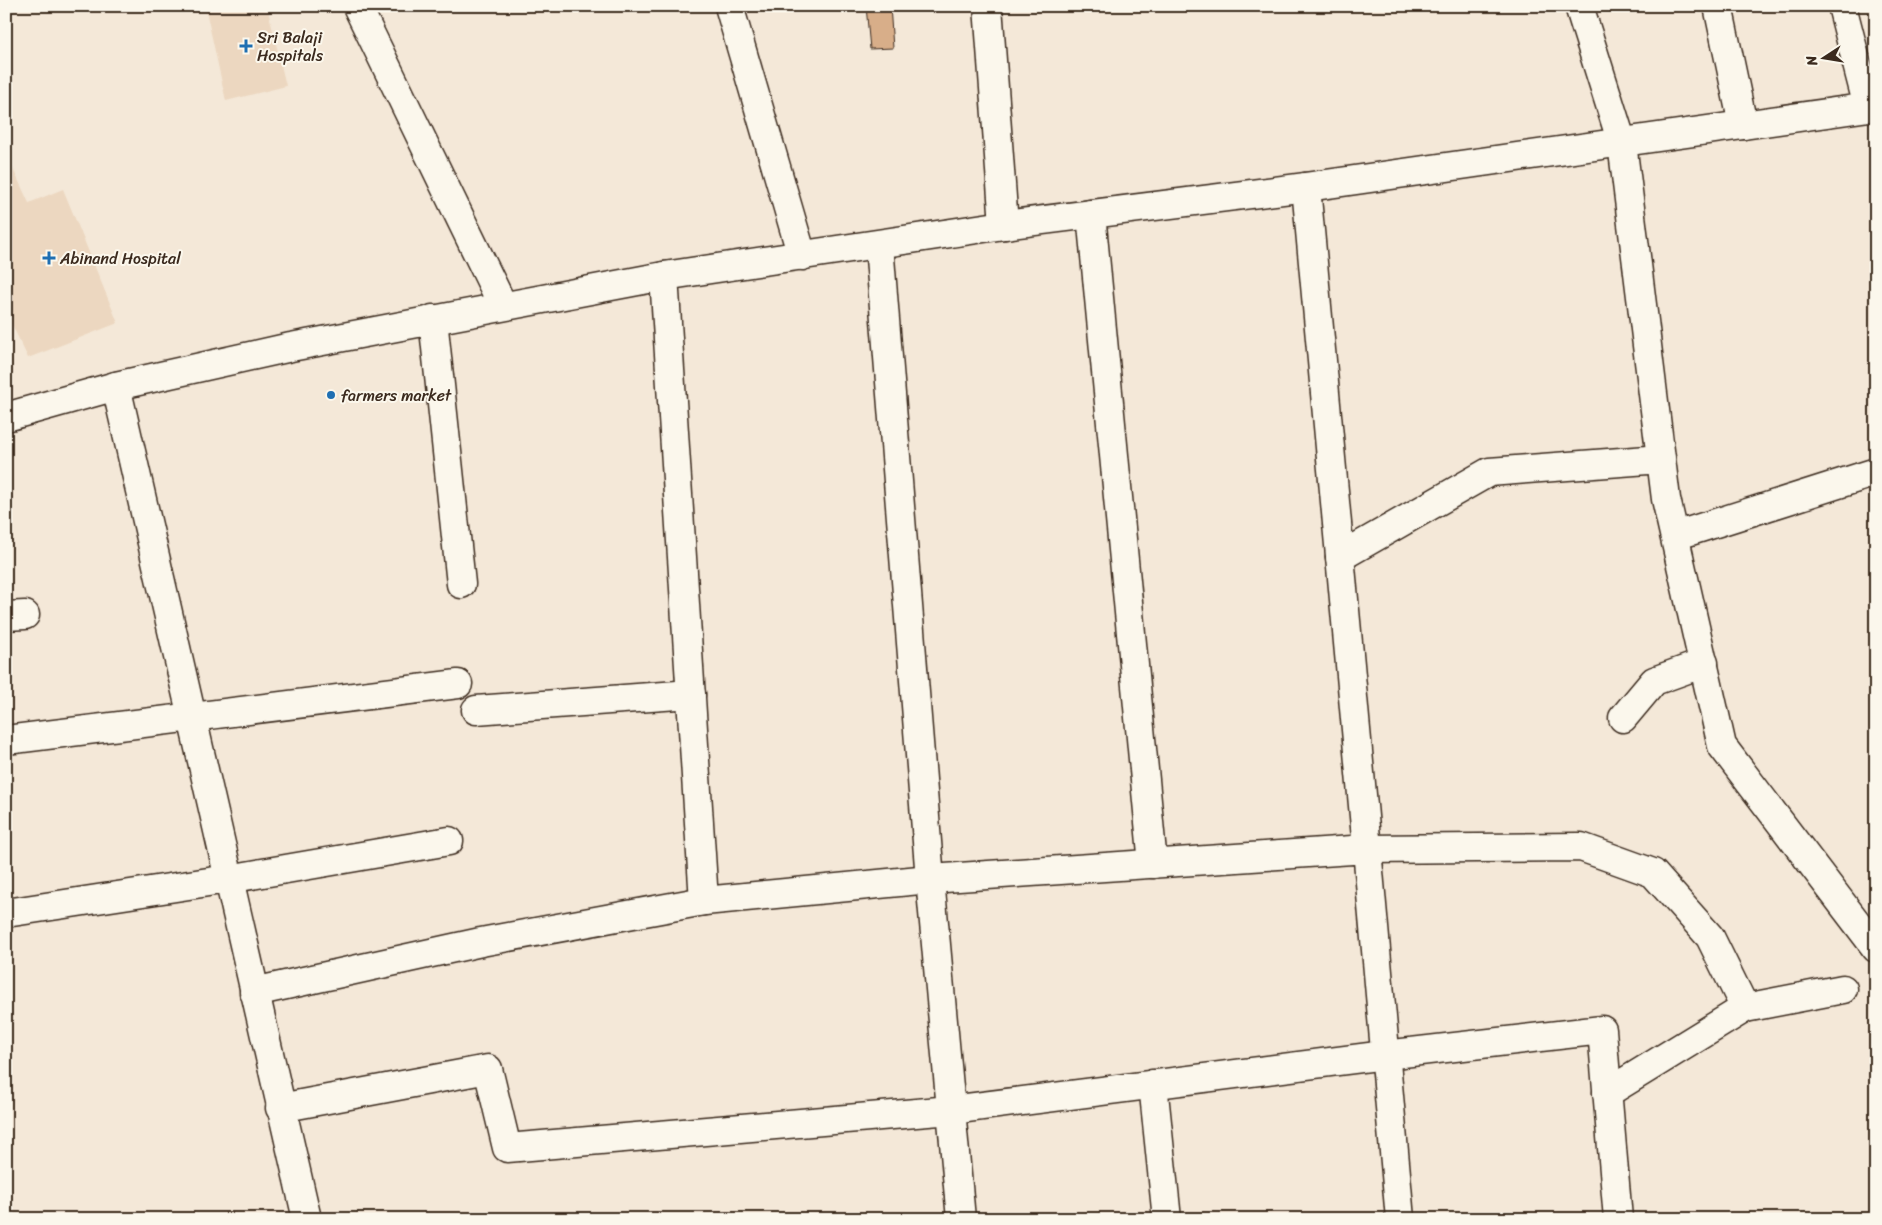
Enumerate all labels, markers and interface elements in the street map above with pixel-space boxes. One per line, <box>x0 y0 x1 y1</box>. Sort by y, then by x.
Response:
place label: Sri Balaji Hospitals <box>257 23 324 70</box>
north arrow <box>1800 32 1850 82</box>
marker: Sri Balaji Hospitals <box>239 39 253 53</box>
text: N <box>1798 53 1825 69</box>
place label: Abinand Hospital <box>59 244 181 273</box>
marker: Abinand Hospital <box>42 251 56 265</box>
place label: farmers market <box>341 381 452 410</box>
marker: farmers market <box>325 389 337 401</box>

